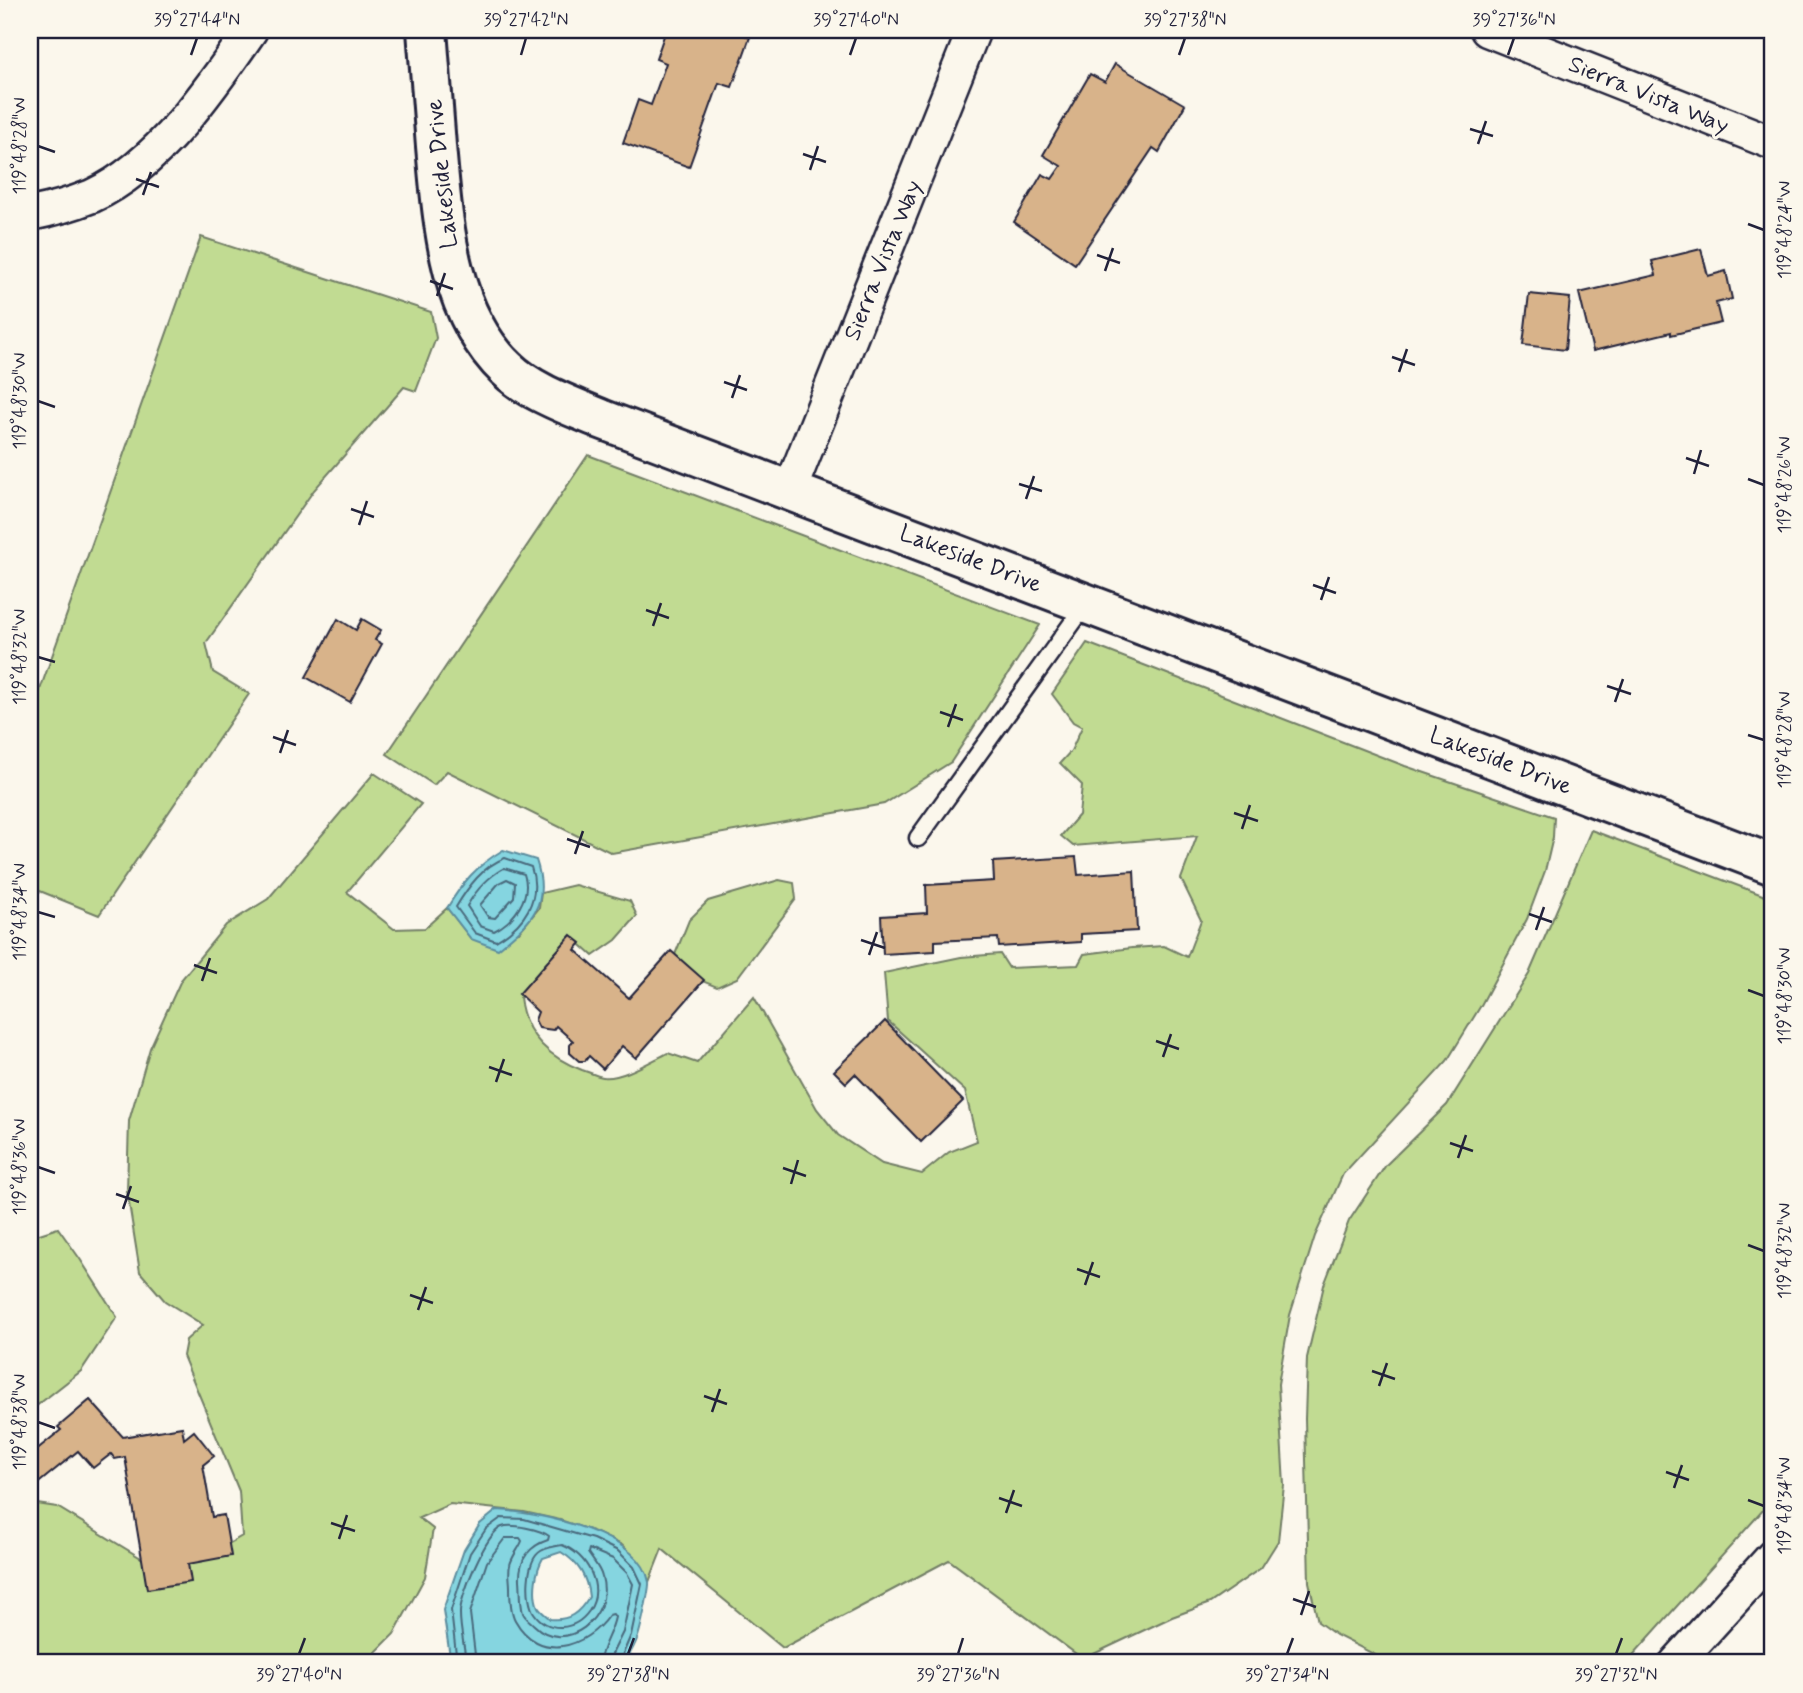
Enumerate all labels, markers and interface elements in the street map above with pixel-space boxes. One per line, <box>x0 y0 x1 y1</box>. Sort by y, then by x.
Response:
text: 39°27'44"N <box>154 8 240 32</box>
text: 39°27'42"N <box>483 8 569 32</box>
text: 39°27'40"N <box>813 8 899 32</box>
text: 39°27'38"N <box>1143 8 1227 32</box>
text: 39°27'36"N <box>1472 8 1556 32</box>
street label: Sierra Vista Way <box>1564 49 1733 142</box>
text: 119°48'28"W <box>8 97 32 195</box>
street label: Lakeside Drive <box>419 98 466 250</box>
street label: Sierra Vista Way <box>837 176 930 345</box>
text: 119°48'24"W <box>1773 181 1797 279</box>
text: 119°48'30"W <box>8 353 32 449</box>
text: 119°48'26"W <box>1773 436 1797 534</box>
street label: Lakeside Drive <box>895 518 1046 601</box>
text: 119°48'32"W <box>8 609 32 705</box>
text: 119°48'28"W <box>1773 691 1797 789</box>
street label: Lakeside Drive <box>1425 720 1576 803</box>
text: 119°48'34"W <box>8 863 32 961</box>
text: 119°48'30"W <box>1773 948 1797 1044</box>
text: 119°48'36"W <box>8 1119 32 1215</box>
text: 119°48'32"W <box>1773 1203 1797 1299</box>
text: 119°48'38"W <box>8 1374 32 1470</box>
text: 119°48'34"W <box>1773 1457 1797 1555</box>
text: 39°27'40"N <box>256 1663 342 1687</box>
text: 39°27'38"N <box>586 1663 670 1687</box>
text: 39°27'36"N <box>916 1663 1000 1687</box>
text: 39°27'34"N <box>1245 1663 1329 1687</box>
text: 39°27'32"N <box>1575 1663 1657 1687</box>

